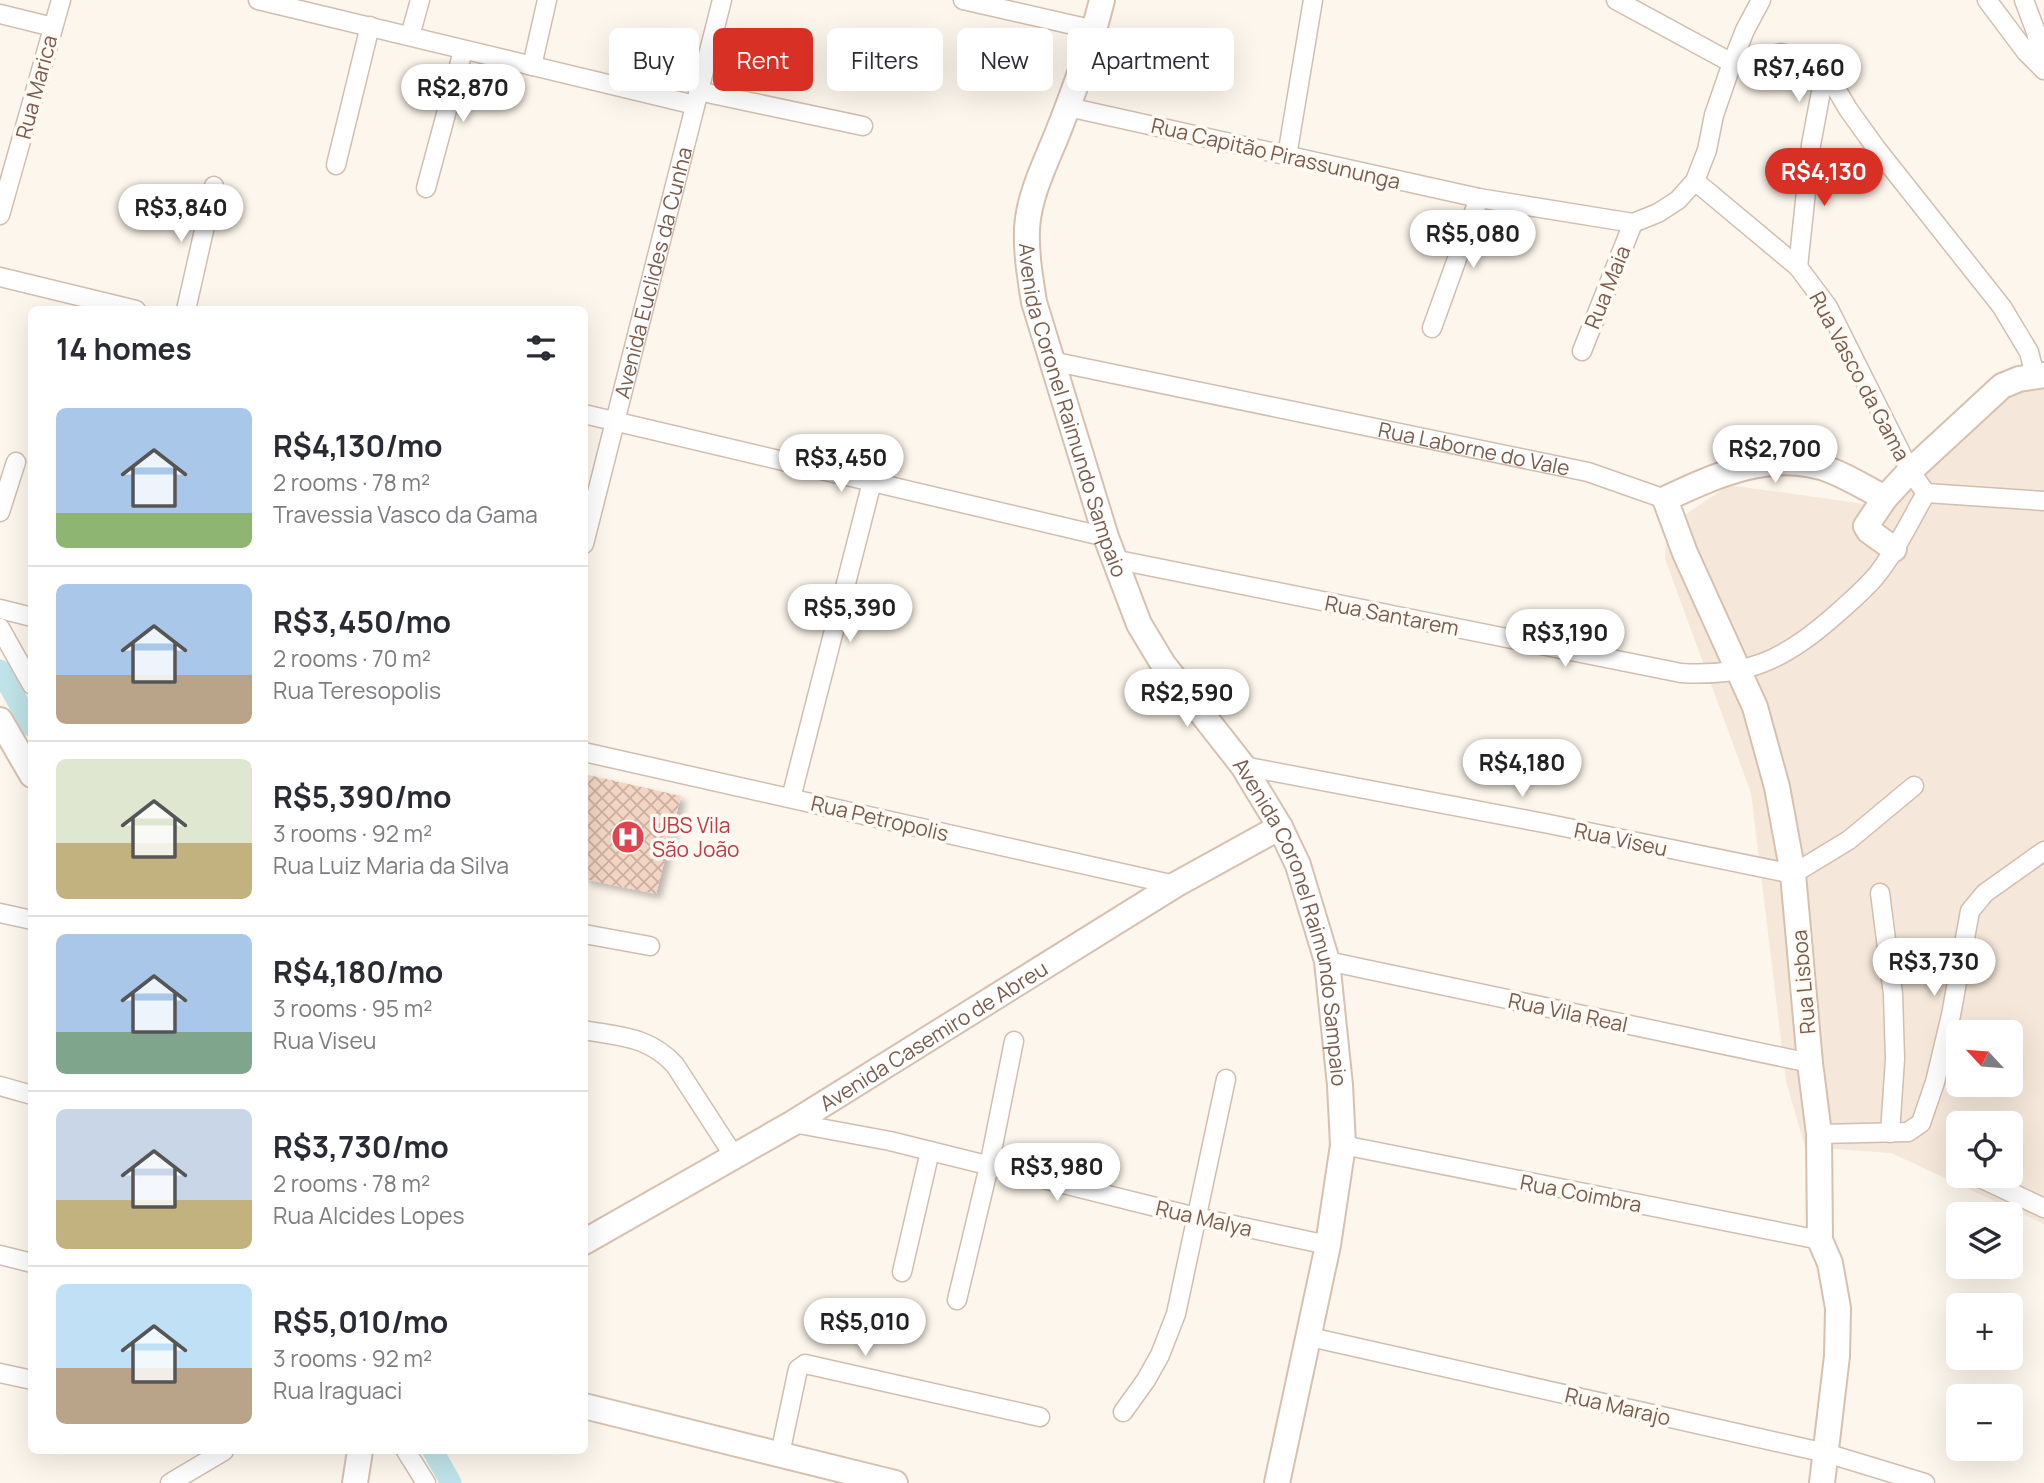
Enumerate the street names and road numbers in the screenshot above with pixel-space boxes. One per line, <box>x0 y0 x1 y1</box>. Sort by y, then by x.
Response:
street label: Rua Marica <box>9 32 63 142</box>
street label: Rua Capitão Pirassununga <box>1149 111 1403 195</box>
street label: Avenida Euclides da Cunha <box>608 144 698 401</box>
street label: Rua Maia <box>1578 241 1636 333</box>
street label: Avenida Coronel Raimundo Sampaio <box>1013 242 1134 581</box>
street label: Rua Vasco da Gama <box>1803 286 1917 466</box>
street label: Rua Laborne do Vale <box>1376 415 1572 482</box>
street label: Rua Santarem <box>1323 588 1461 642</box>
street label: Avenida Coronel Raimundo Sampaio <box>1227 751 1354 1087</box>
street label: Rua Petropolis <box>808 789 952 847</box>
street label: Rua Viseu <box>1572 815 1670 863</box>
street label: Rua Lisboa <box>1784 929 1822 1035</box>
street label: Avenida Casemiro de Abreu <box>814 954 1053 1117</box>
street label: Rua Vila Real <box>1506 986 1630 1038</box>
street label: Rua Coimbra <box>1518 1168 1644 1218</box>
street label: Rua Malya <box>1153 1193 1255 1243</box>
street label: Rua Marajo <box>1563 1380 1673 1432</box>

